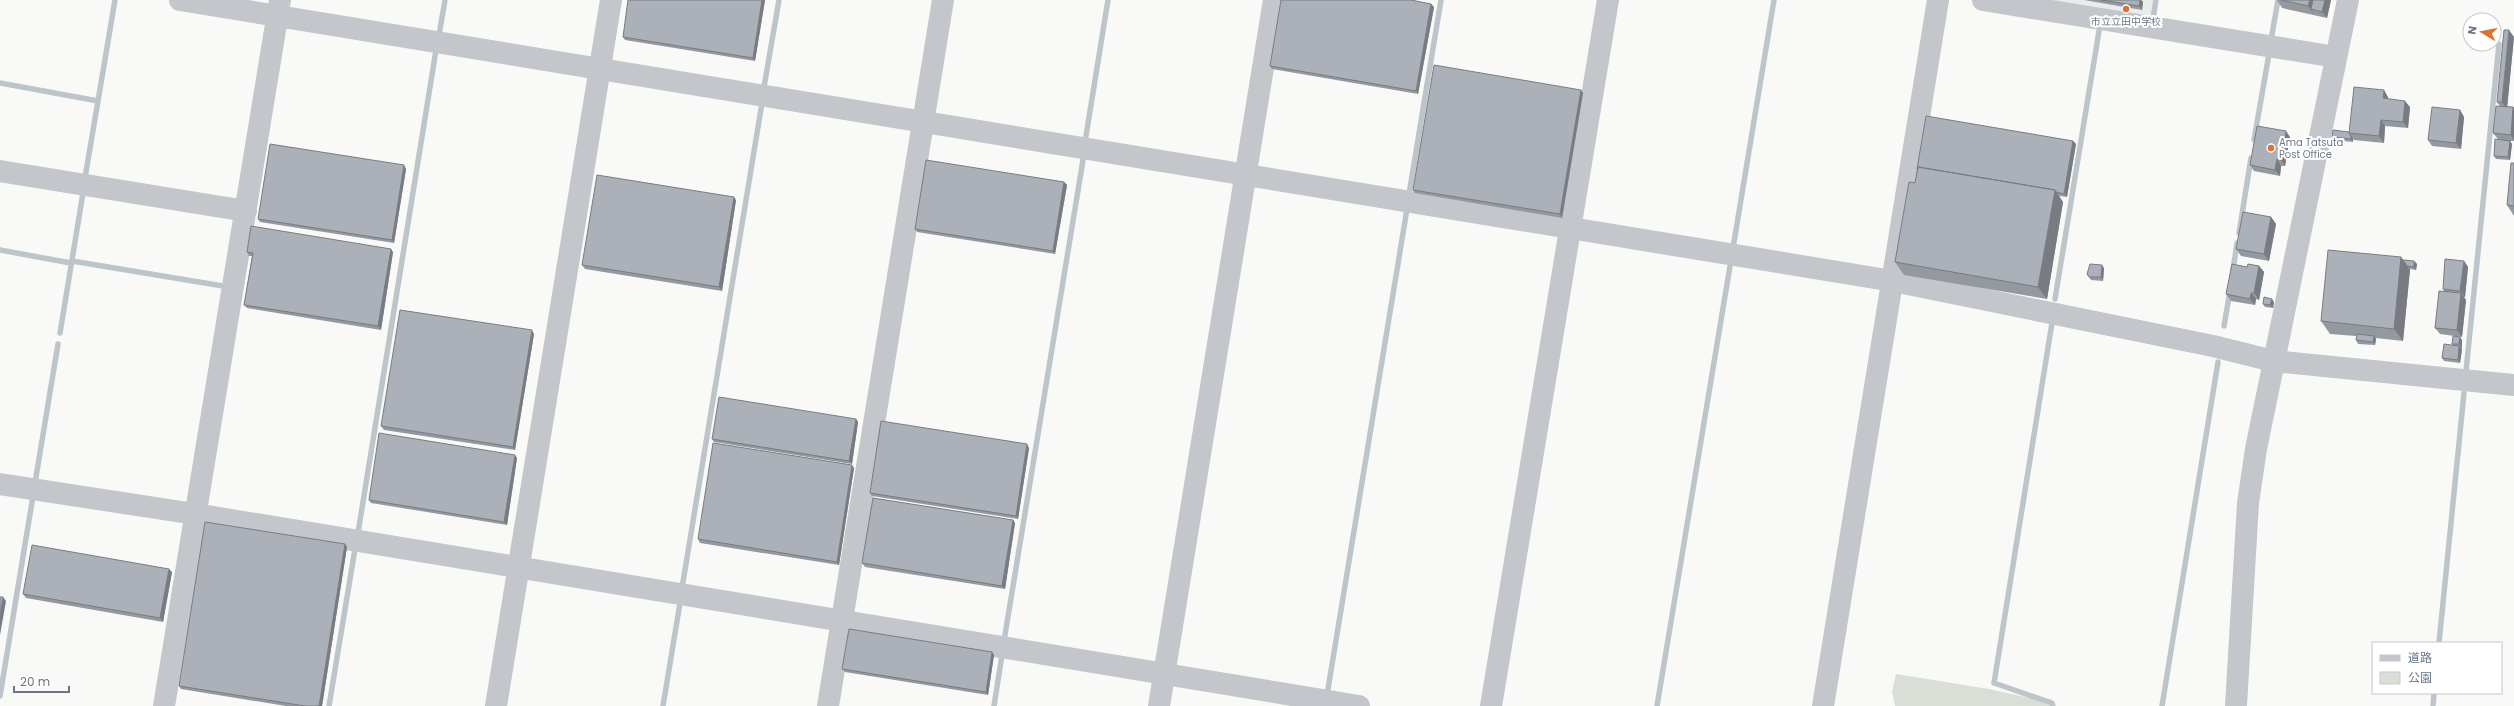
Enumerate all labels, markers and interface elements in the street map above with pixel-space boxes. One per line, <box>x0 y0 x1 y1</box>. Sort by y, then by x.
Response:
marker: 市立立田中学校 <box>2121 4 2131 14</box>
north arrow <box>2462 12 2502 52</box>
place label: 市立立田中学校 <box>2091 14 2161 29</box>
text: N <box>2464 25 2481 36</box>
place label: Ama Tatsuta Post Office <box>2279 135 2343 162</box>
marker: Ama Tatsuta Post Office <box>2266 143 2276 153</box>
legend <box>2372 642 2502 694</box>
text: 道路 <box>2408 649 2432 666</box>
scale bar <box>14 668 69 694</box>
text: 公園 <box>2408 669 2432 686</box>
text: 20 m <box>20 673 50 690</box>

